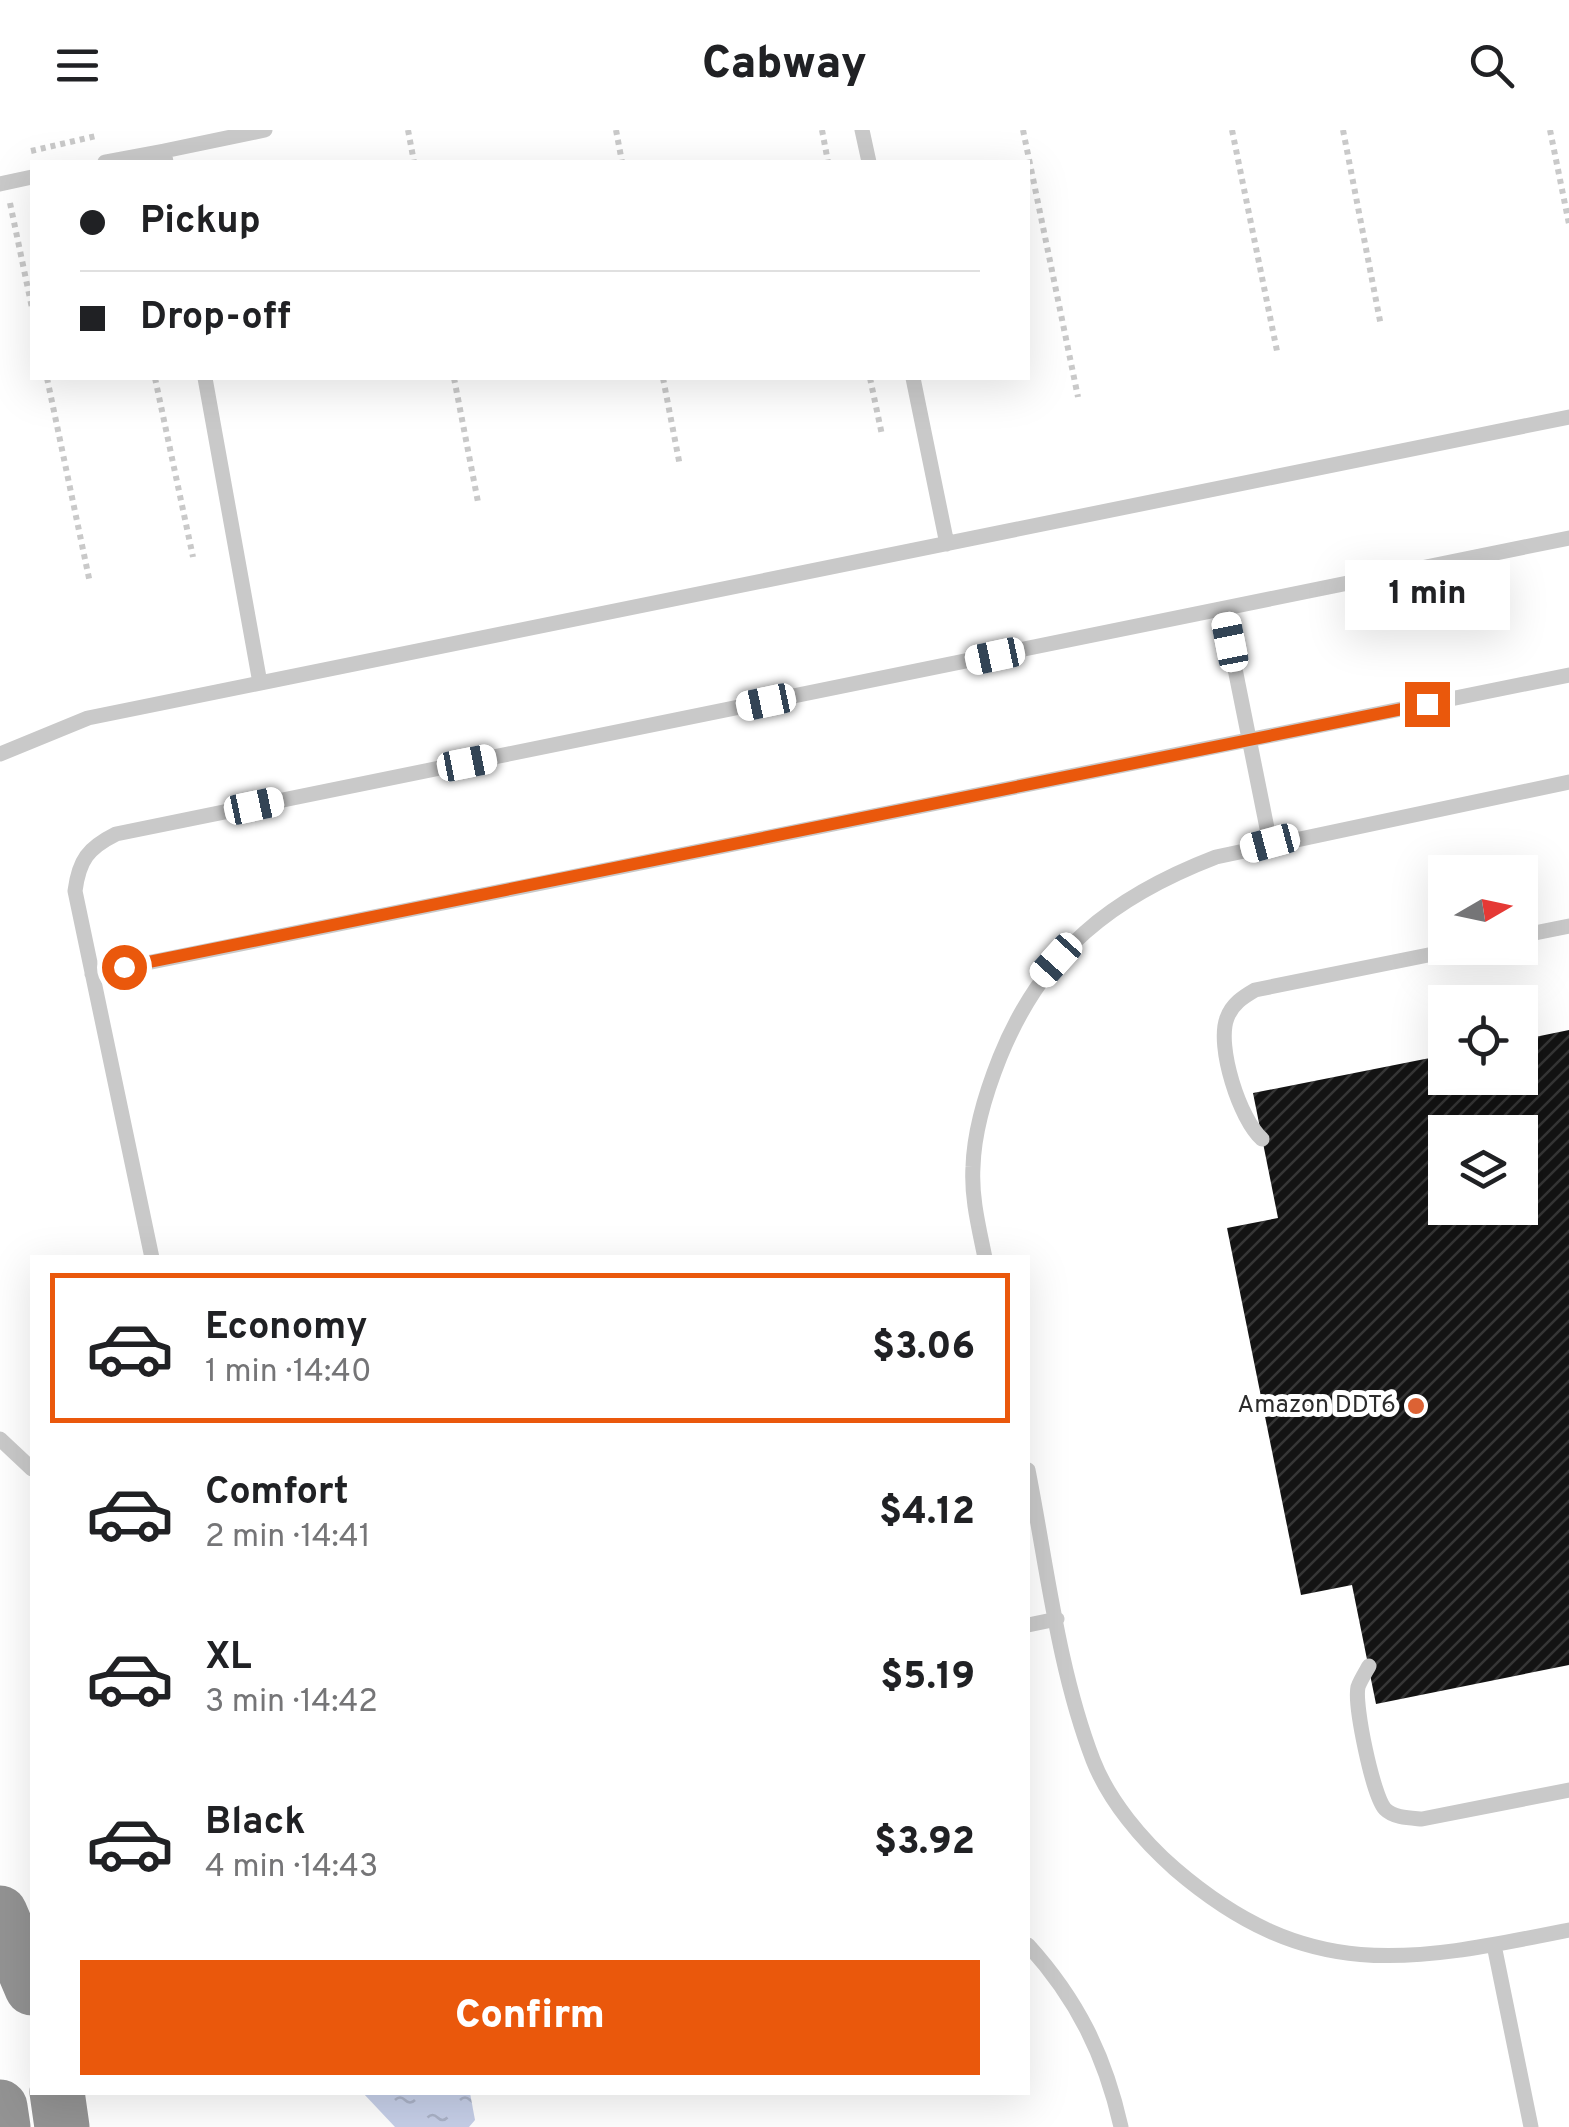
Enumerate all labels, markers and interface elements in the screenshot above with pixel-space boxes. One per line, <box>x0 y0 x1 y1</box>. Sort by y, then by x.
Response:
text: Cabway <box>702 37 867 94</box>
icon: menu <box>50 38 105 93</box>
icon: search <box>1464 38 1519 93</box>
text: Pickup <box>140 198 261 247</box>
text: Drop-off <box>140 294 291 343</box>
callout: 1 min <box>1344 559 1510 629</box>
text: 1 min <box>1388 575 1467 615</box>
car <box>1210 610 1250 674</box>
car <box>963 635 1027 677</box>
car <box>734 681 798 723</box>
route end <box>1405 682 1450 727</box>
car <box>435 743 499 783</box>
car <box>222 785 286 827</box>
car <box>1237 821 1303 865</box>
north arrow <box>1428 855 1538 965</box>
map controls <box>1428 855 1538 1225</box>
car <box>1025 928 1087 992</box>
route start <box>102 945 147 990</box>
button: locate <box>1428 985 1538 1095</box>
button: layers <box>1428 1115 1538 1225</box>
icon: car <box>85 1303 175 1393</box>
text: Economy <box>205 1304 367 1353</box>
text: $3.06 <box>872 1324 975 1373</box>
text: 1 min · 14:40 <box>205 1353 372 1393</box>
place label: Amazon DDT6 <box>1237 1390 1396 1422</box>
marker: Amazon DDT6 <box>1405 1395 1427 1417</box>
icon: car <box>85 1468 175 1558</box>
text: Comfort <box>205 1469 349 1518</box>
text: $4.12 <box>879 1489 975 1538</box>
text: 2 min · 14:41 <box>205 1518 371 1558</box>
icon: car <box>85 1633 175 1723</box>
text: XL <box>205 1634 252 1683</box>
text: $5.19 <box>880 1654 975 1703</box>
text: 3 min · 14:42 <box>205 1683 378 1723</box>
icon: car <box>85 1798 175 1888</box>
text: Black <box>205 1799 305 1848</box>
text: $3.92 <box>874 1819 975 1868</box>
text: 4 min · 14:43 <box>205 1848 378 1888</box>
button: Confirm <box>80 1960 980 2075</box>

